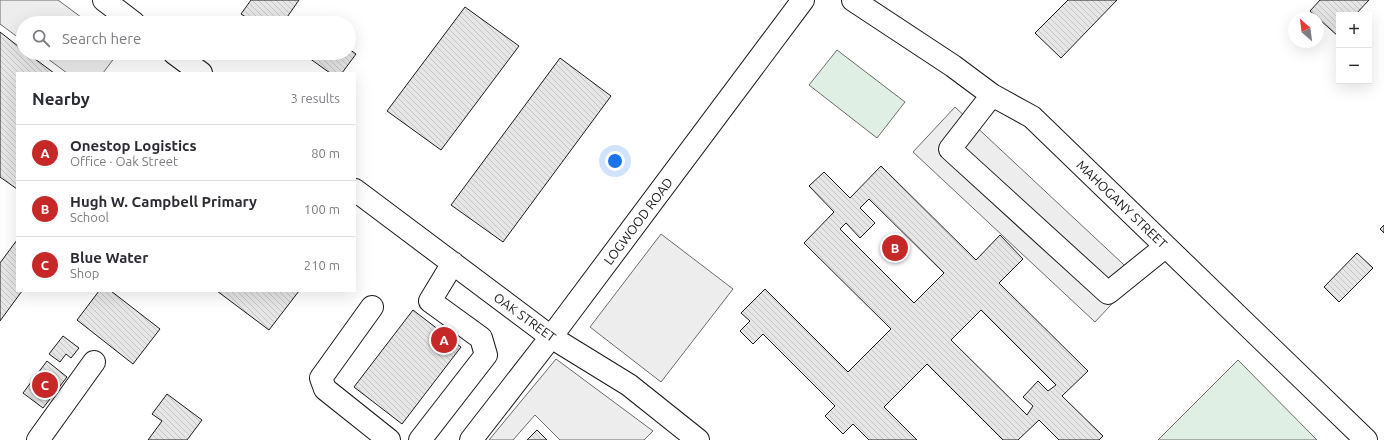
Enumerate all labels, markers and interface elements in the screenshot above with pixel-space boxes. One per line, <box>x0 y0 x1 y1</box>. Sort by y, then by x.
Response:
north arrow <box>1288 12 1324 48</box>
map controls <box>1336 12 1372 84</box>
button: + <box>1336 12 1372 48</box>
search box <box>16 16 356 60</box>
icon: search <box>30 27 52 49</box>
text: Search here <box>62 30 141 47</box>
button: − <box>1336 48 1372 84</box>
text: Nearby <box>32 89 90 108</box>
text: 3 results <box>290 91 340 105</box>
text: Onestop Logistics <box>70 137 197 154</box>
text: A <box>40 146 50 160</box>
text: 80 m <box>311 146 340 160</box>
your location <box>605 151 625 171</box>
text: Office · Oak Street <box>70 154 178 168</box>
street label: MAHOGANY STREET <box>1074 157 1170 251</box>
street label: LOGWOOD ROAD <box>601 175 675 267</box>
text: Hugh W. Campbell Primary <box>70 193 257 210</box>
text: B <box>41 202 49 216</box>
text: 100 m <box>304 202 340 216</box>
text: School <box>70 210 109 224</box>
pin: B <box>882 233 908 263</box>
text: Blue Water <box>70 249 148 266</box>
text: C <box>41 258 49 272</box>
text: 210 m <box>304 258 340 272</box>
text: Shop <box>70 266 99 280</box>
street label: OAK STREET <box>491 290 559 344</box>
pin: A <box>431 325 457 355</box>
pin: C <box>32 370 58 400</box>

